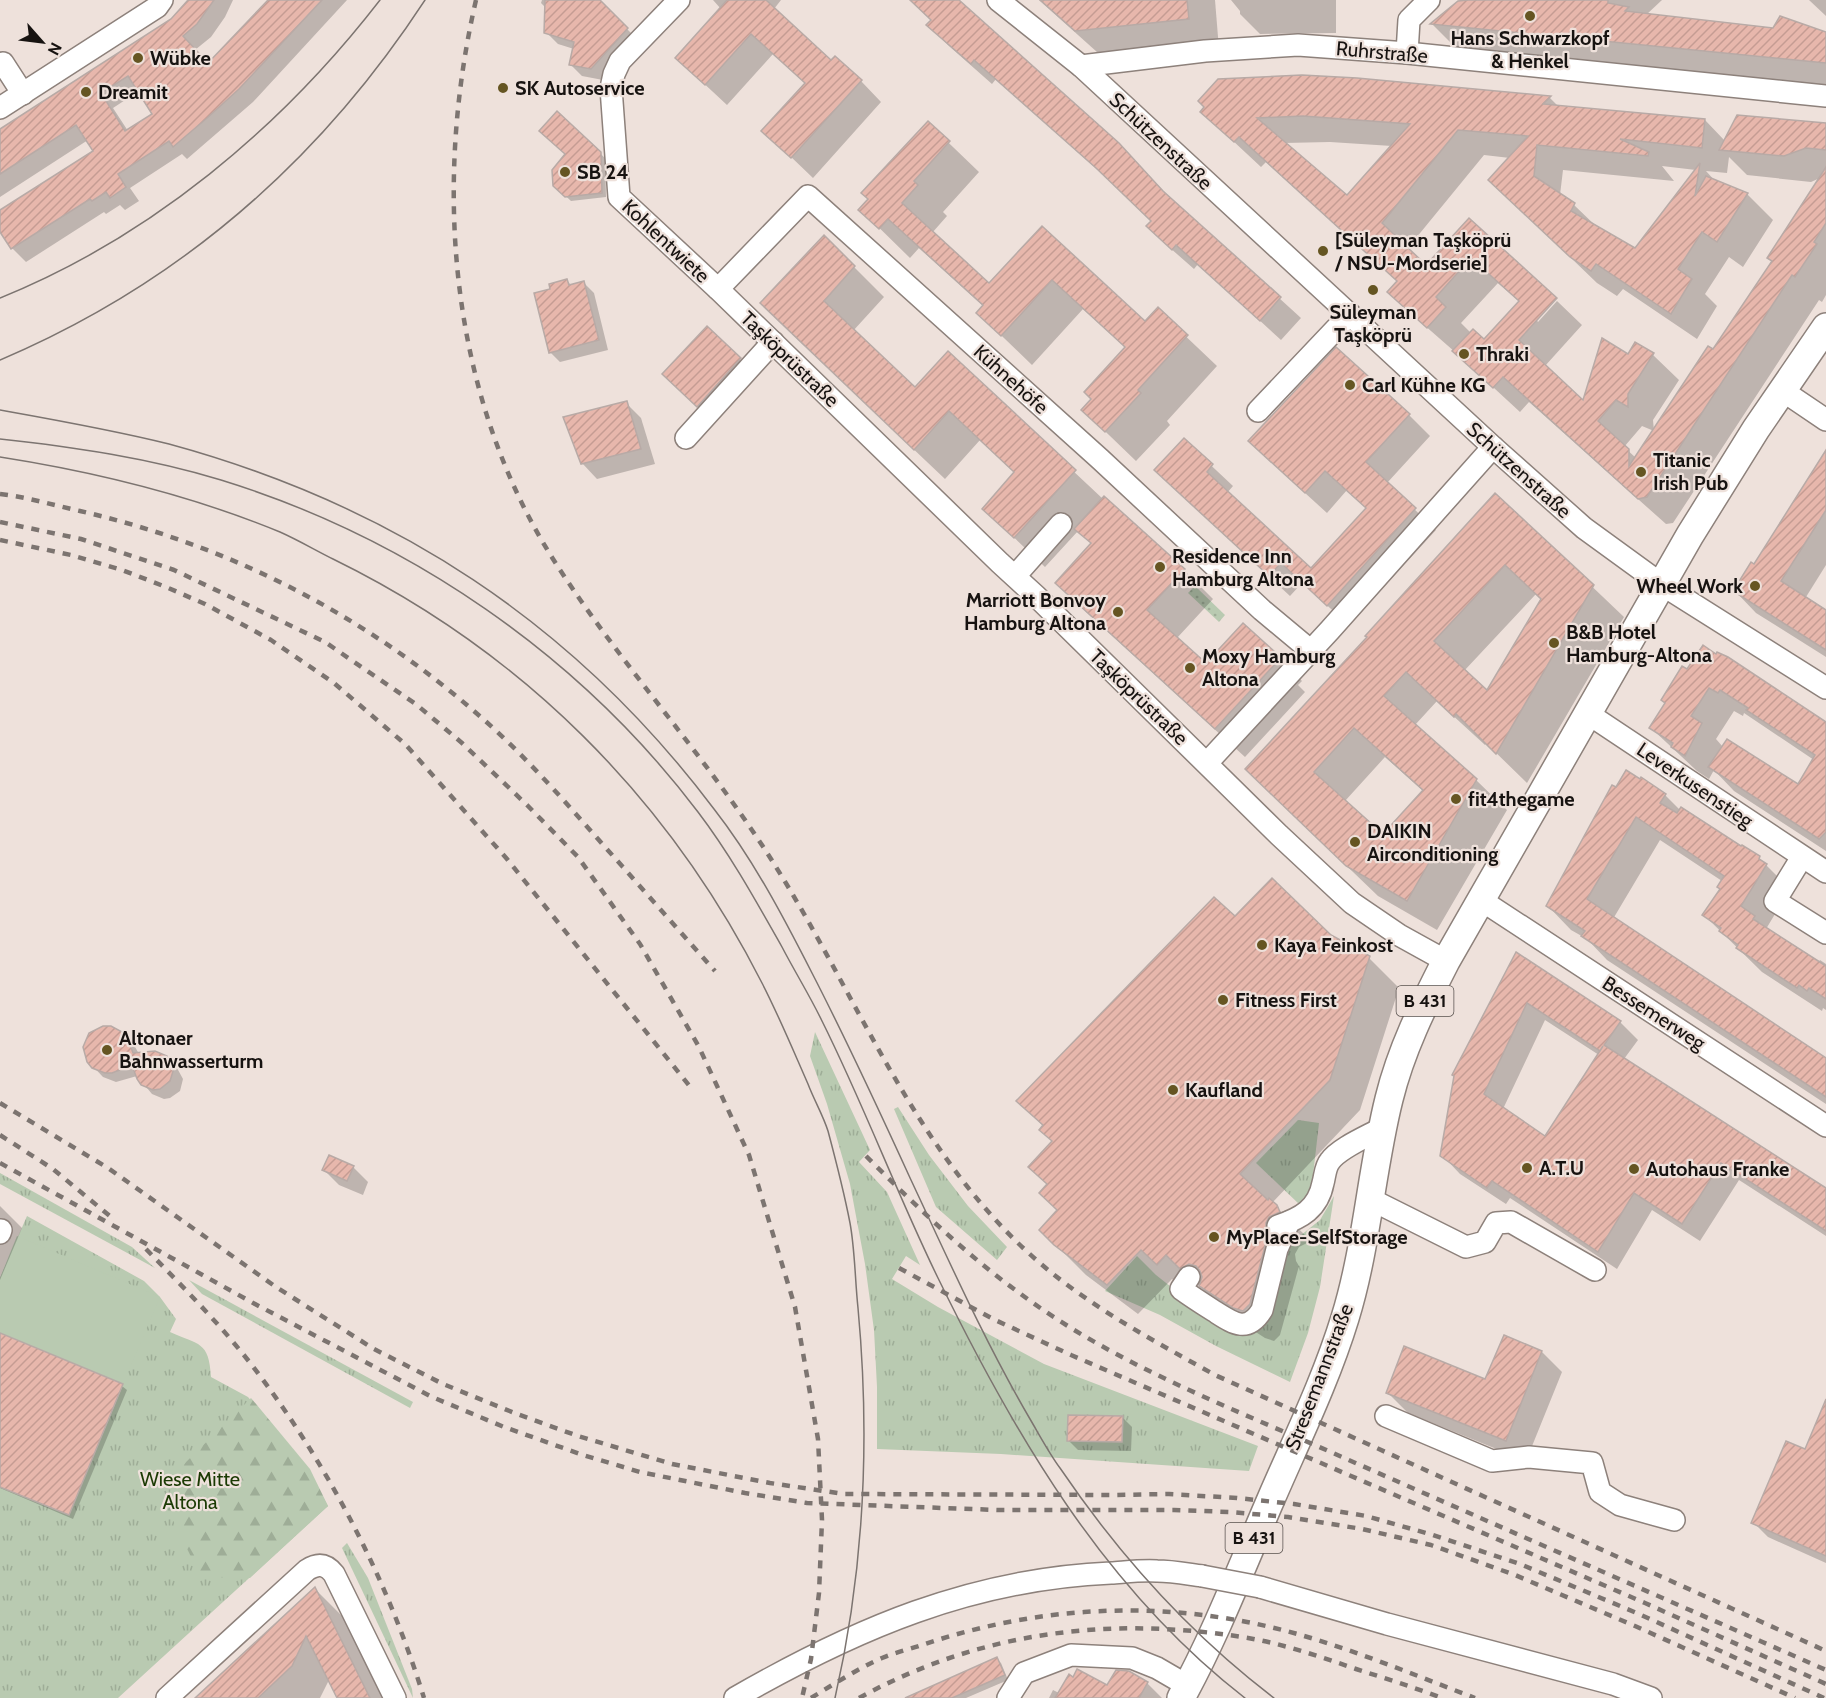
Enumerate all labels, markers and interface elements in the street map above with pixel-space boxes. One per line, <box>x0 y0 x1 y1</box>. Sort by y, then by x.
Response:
marker: Hans Schwarzkopf & Henkel <box>1523 9 1537 23</box>
north arrow <box>12 12 72 72</box>
place label: Hans Schwarzkopf & Henkel <box>1450 26 1610 73</box>
street label: Ruhrstraße <box>1335 36 1429 68</box>
text: N <box>44 39 66 58</box>
place label: Wübke <box>150 46 211 70</box>
marker: Wübke <box>131 51 145 65</box>
place label: SK Autoservice <box>515 76 645 100</box>
place label: Dreamit <box>98 80 168 104</box>
marker: SK Autoservice <box>496 81 510 95</box>
marker: Dreamit <box>79 85 93 99</box>
street label: Schützenstraße <box>1105 87 1217 195</box>
place label: SB 24 <box>577 160 629 184</box>
marker: SB 24 <box>558 165 572 179</box>
street label: Kohlentwiete <box>617 194 715 288</box>
place label: [Süleyman Taşköprü / NSU-Mordserie] <box>1334 228 1511 275</box>
marker: [Süleyman Taşköprü / NSU-Mordserie] <box>1316 244 1330 258</box>
marker: Süleyman Taşköprü <box>1366 283 1380 297</box>
place label: Süleyman Taşköprü <box>1330 300 1416 347</box>
street label: Taşköprüstraße <box>736 306 844 412</box>
street label: Kühnehöfe <box>969 339 1053 419</box>
place label: Thraki <box>1476 342 1529 366</box>
marker: Thraki <box>1457 347 1471 361</box>
place label: Carl Kühne KG <box>1362 373 1486 397</box>
marker: Carl Kühne KG <box>1343 378 1357 392</box>
street label: Schützenstraße <box>1462 417 1576 523</box>
place label: Titanic Irish Pub <box>1653 448 1728 495</box>
marker: Titanic Irish Pub <box>1634 465 1648 479</box>
place label: Residence Inn Hamburg Altona <box>1172 544 1314 591</box>
marker: Residence Inn Hamburg Altona <box>1153 560 1167 574</box>
place label: Wheel Work <box>1636 574 1743 598</box>
marker: Wheel Work <box>1748 579 1762 593</box>
place label: Marriott Bonvoy Hamburg Altona <box>964 588 1106 635</box>
marker: Marriott Bonvoy Hamburg Altona <box>1111 605 1125 619</box>
place label: B&B Hotel Hamburg-Altona <box>1566 620 1712 667</box>
marker: B&B Hotel Hamburg-Altona <box>1547 636 1561 650</box>
street label: Taşköprüstraße <box>1085 644 1193 750</box>
place label: Moxy Hamburg Altona <box>1202 644 1335 691</box>
marker: Moxy Hamburg Altona <box>1183 661 1197 675</box>
street label: Leverkusenstieg <box>1632 737 1758 833</box>
place label: fit4thegame <box>1468 787 1575 811</box>
marker: fit4thegame <box>1449 792 1463 806</box>
place label: DAIKIN Airconditioning <box>1367 819 1498 866</box>
marker: DAIKIN Airconditioning <box>1348 835 1362 849</box>
place label: Kaya Feinkost <box>1274 933 1393 957</box>
marker: Kaya Feinkost <box>1255 938 1269 952</box>
street label: Bessemerweg <box>1598 971 1711 1056</box>
road number: B 431 <box>1396 986 1454 1016</box>
place label: Fitness First <box>1235 988 1337 1012</box>
marker: Fitness First <box>1216 993 1230 1007</box>
place label: Altonaer Bahnwasserturm <box>119 1026 263 1073</box>
marker: Altonaer Bahnwasserturm <box>100 1043 114 1057</box>
place label: Kaufland <box>1185 1078 1263 1102</box>
marker: Kaufland <box>1166 1083 1180 1097</box>
place label: A.T.U <box>1539 1156 1584 1180</box>
place label: Autohaus Franke <box>1646 1157 1789 1181</box>
marker: A.T.U <box>1520 1161 1534 1175</box>
marker: Autohaus Franke <box>1627 1162 1641 1176</box>
place label: MyPlace-SelfStorage <box>1226 1225 1408 1249</box>
marker: MyPlace-SelfStorage <box>1207 1230 1221 1244</box>
street label: Stresemannstraße <box>1280 1300 1358 1454</box>
park label: Wiese Mitte Altona <box>140 1467 240 1514</box>
road number: B 431 <box>1226 1523 1282 1553</box>

